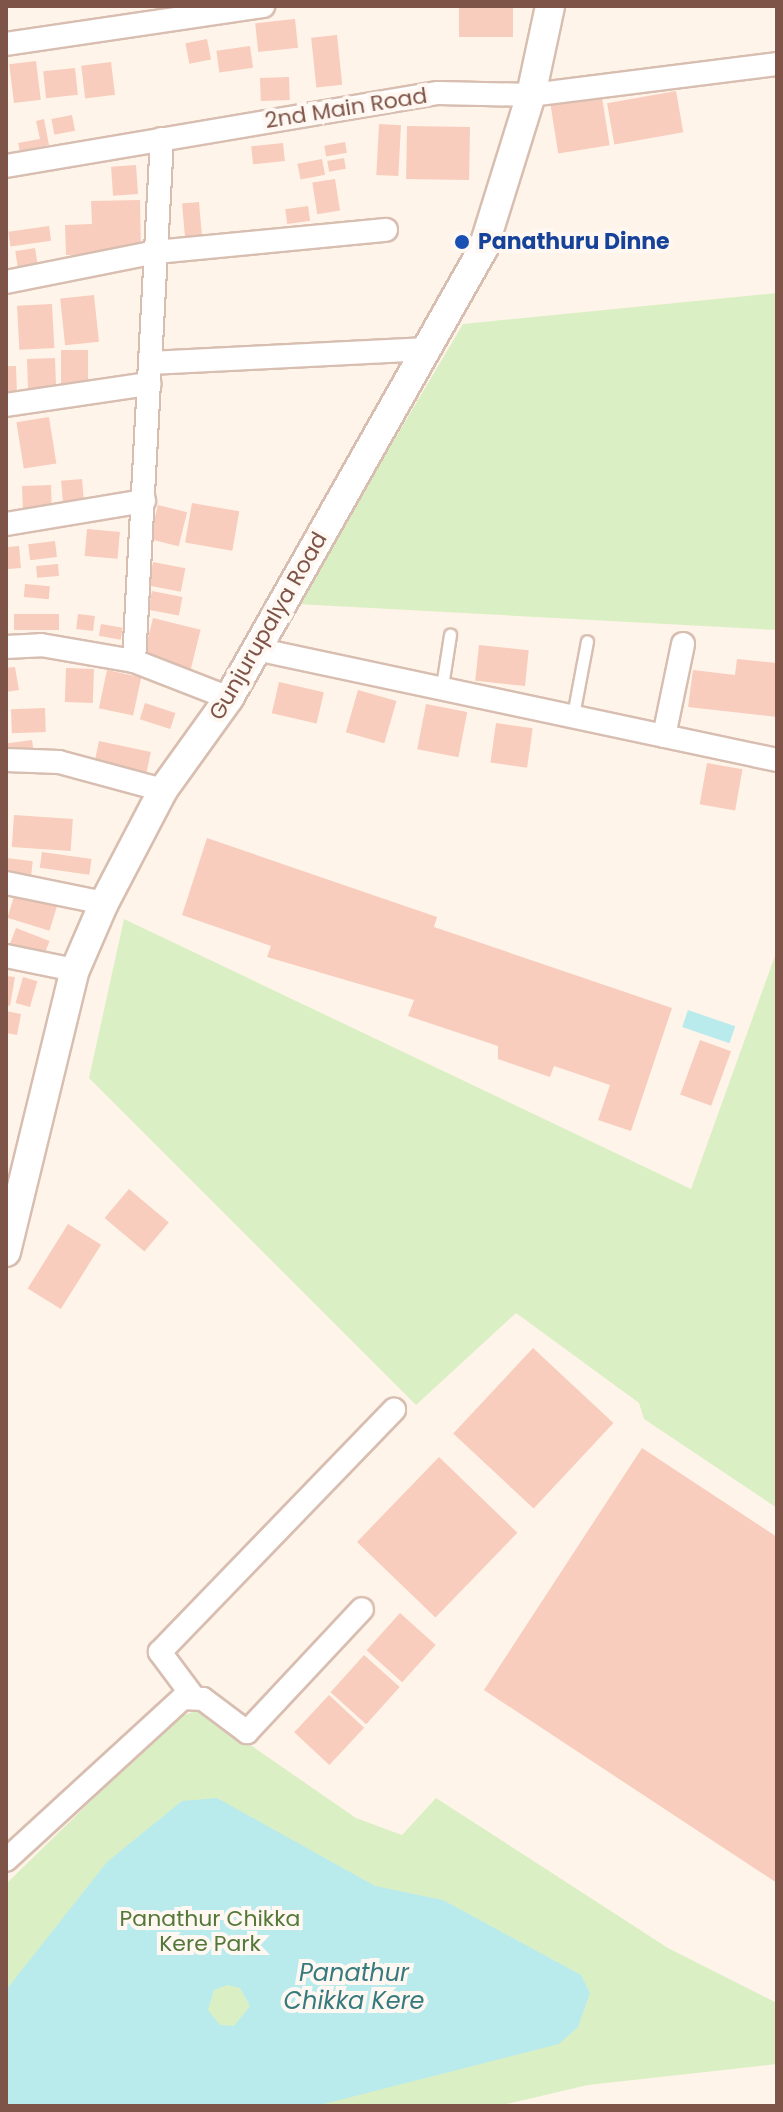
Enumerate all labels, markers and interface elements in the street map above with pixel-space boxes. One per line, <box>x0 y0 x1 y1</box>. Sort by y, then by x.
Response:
street label: 2nd Main Road <box>263 82 429 134</box>
place label: Panathuru Dinne <box>478 229 670 255</box>
marker: Panathuru Dinne <box>453 233 471 251</box>
street label: Gunjurupalya Road <box>203 527 333 725</box>
park label: Panathur Chikka Kere Park <box>120 1905 300 1956</box>
water label: Panathur Chikka Kere <box>284 1959 424 2015</box>

